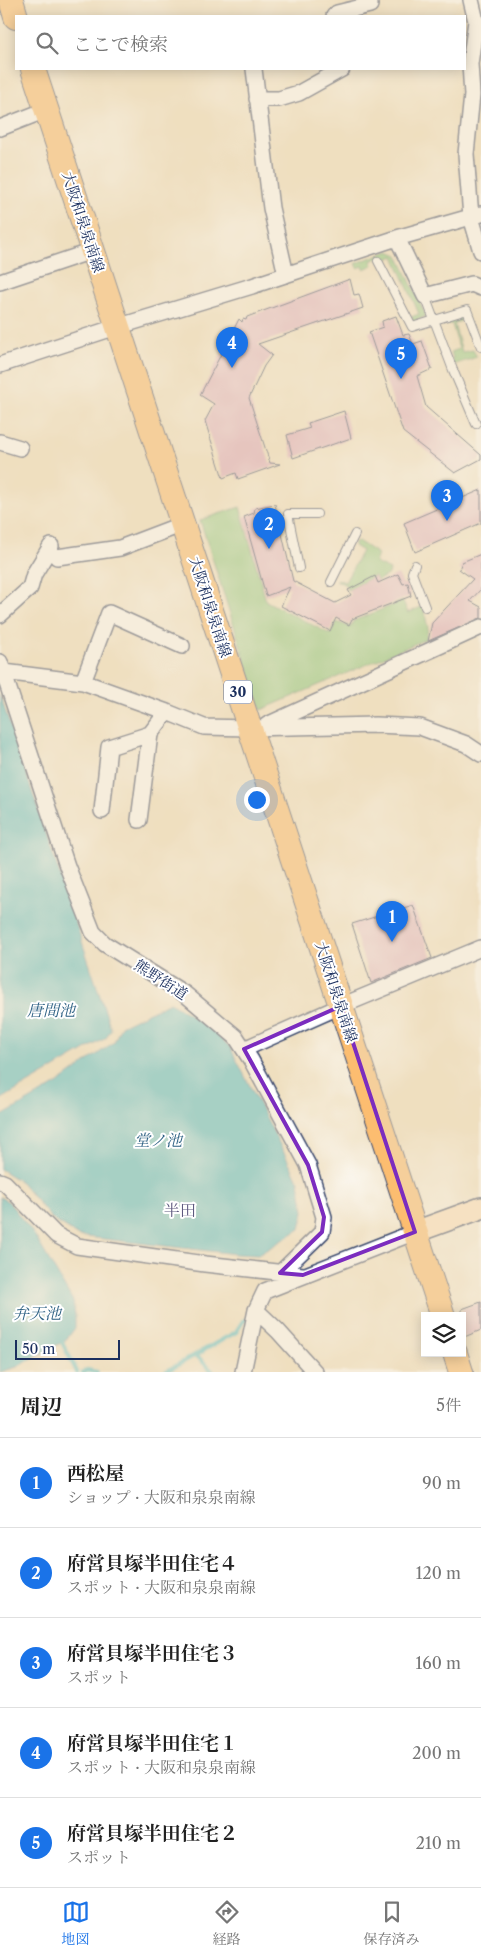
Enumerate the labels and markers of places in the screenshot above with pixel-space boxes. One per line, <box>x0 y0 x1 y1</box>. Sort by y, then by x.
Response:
pin: 4 <box>216 327 248 368</box>
pin: 5 <box>385 338 417 379</box>
pin: 3 <box>431 480 463 521</box>
pin: 2 <box>253 508 285 549</box>
pin: 1 <box>376 901 408 942</box>

